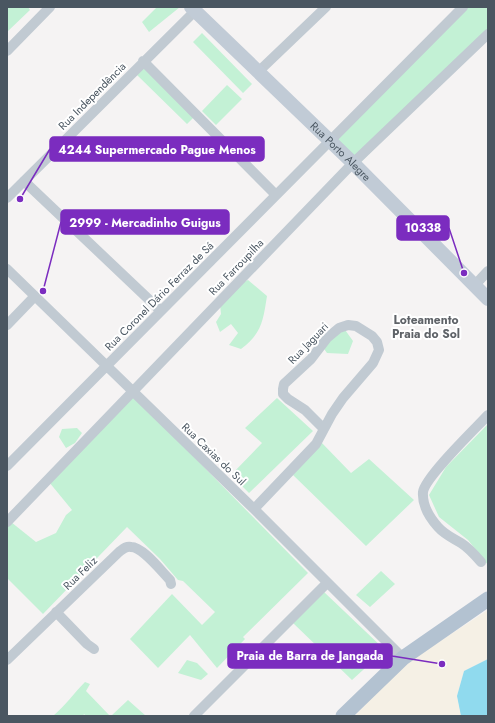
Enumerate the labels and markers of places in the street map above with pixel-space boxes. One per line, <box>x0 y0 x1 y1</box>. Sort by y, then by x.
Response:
callout: 4244 Supermercado Pague Menos <box>50 137 264 161</box>
callout: 2999 - Mercadinho Guigus <box>61 210 229 234</box>
callout: 10338 <box>397 216 449 240</box>
callout: Praia de Barra de Jangada <box>228 644 392 668</box>

